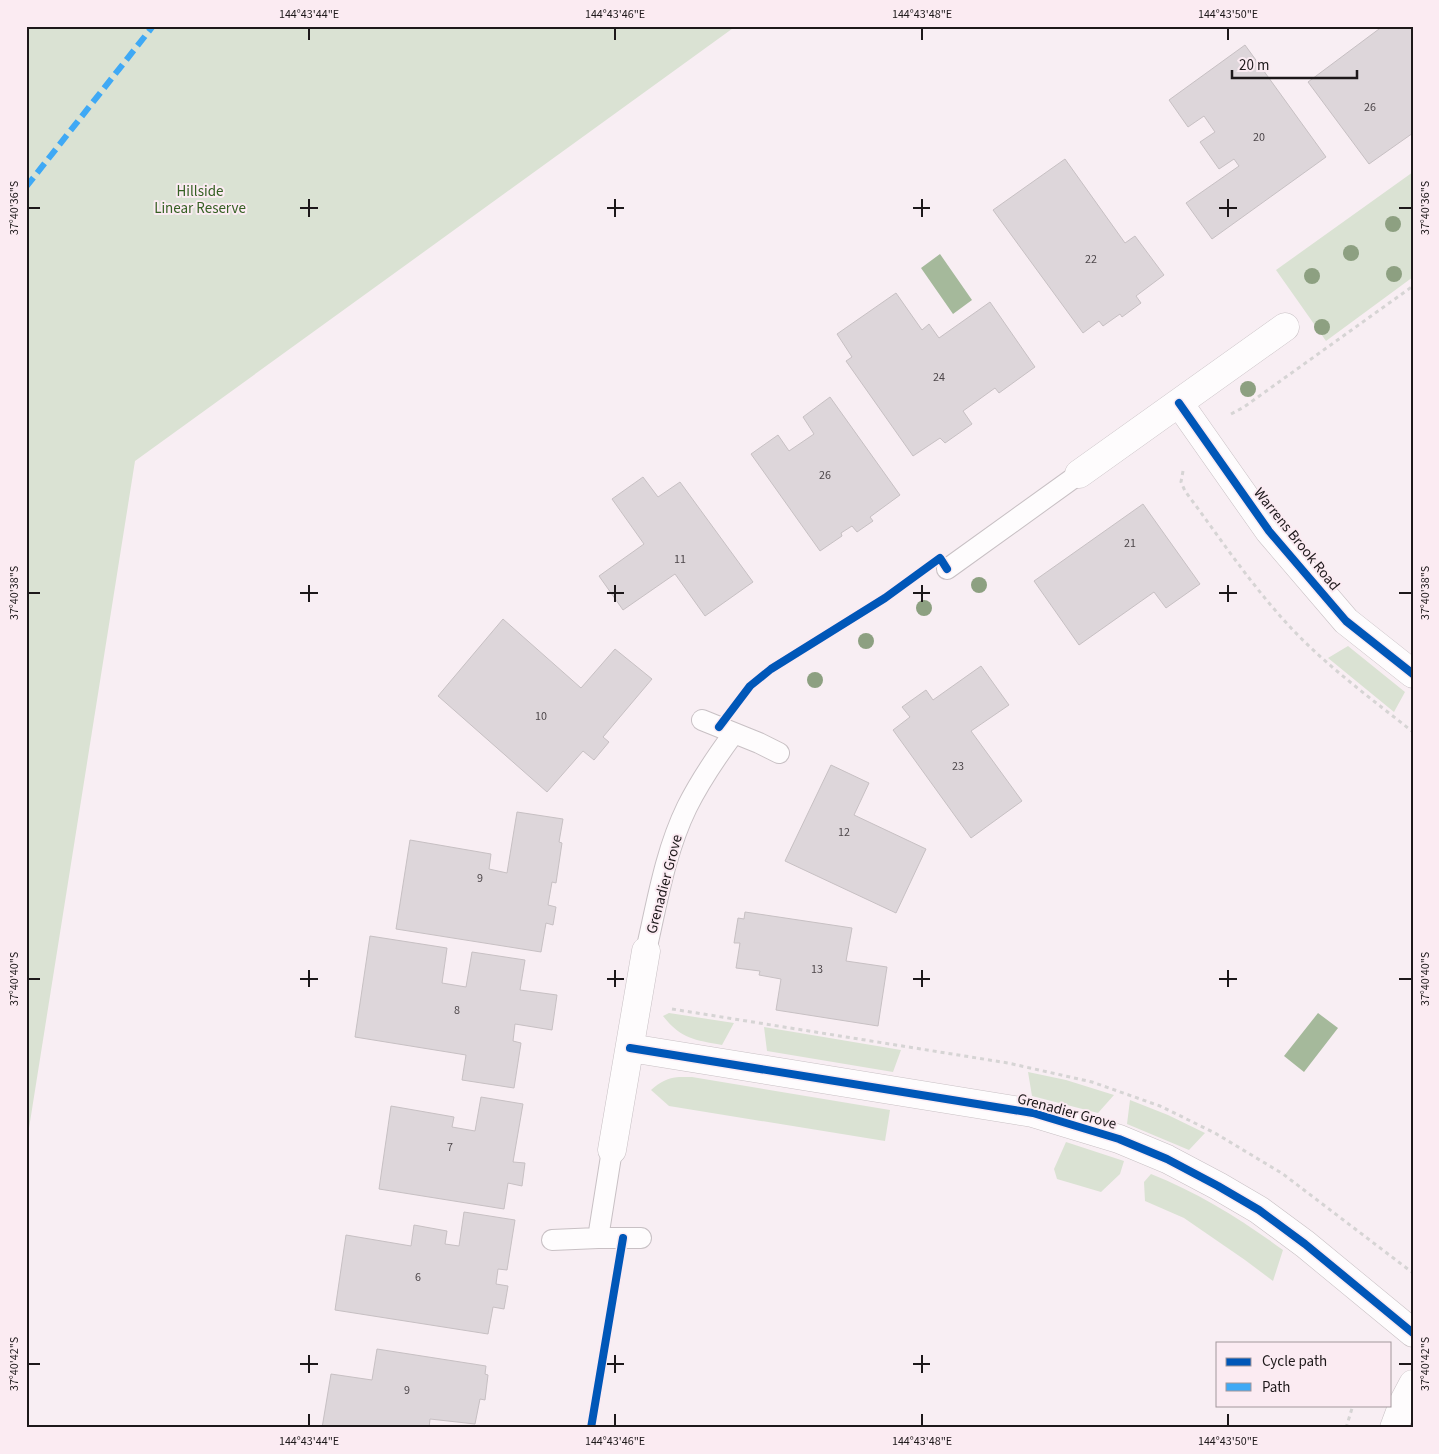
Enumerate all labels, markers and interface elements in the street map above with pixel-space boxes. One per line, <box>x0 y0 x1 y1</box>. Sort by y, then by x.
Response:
text: 144°43'44"E <box>279 6 339 23</box>
text: 144°43'46"E <box>585 6 645 23</box>
text: 144°43'48"E <box>892 6 952 23</box>
text: 144°43'50"E <box>1198 6 1258 23</box>
scale bar <box>1232 48 1356 80</box>
text: 20 m <box>1239 55 1269 76</box>
house number: 26 <box>1364 99 1376 116</box>
house number: 20 <box>1253 129 1265 146</box>
text: 37°40'36"S <box>6 181 23 235</box>
park label: Hillside Linear Reserve <box>154 181 246 219</box>
text: 37°40'36"S <box>1417 181 1434 235</box>
house number: 22 <box>1085 251 1097 268</box>
house number: 24 <box>933 369 945 386</box>
house number: 26 <box>819 467 831 484</box>
street label: Warrens Brook Road <box>1248 483 1345 595</box>
house number: 21 <box>1124 535 1136 552</box>
house number: 11 <box>674 551 686 568</box>
text: 37°40'38"S <box>6 566 23 620</box>
text: 37°40'38"S <box>1417 566 1434 620</box>
house number: 10 <box>535 708 547 725</box>
house number: 23 <box>952 758 964 775</box>
house number: 12 <box>838 824 850 841</box>
street label: Grenadier Grove <box>641 832 688 936</box>
house number: 9 <box>477 870 483 887</box>
text: 37°40'40"S <box>6 952 23 1006</box>
text: 37°40'40"S <box>1417 952 1434 1006</box>
house number: 13 <box>811 961 823 978</box>
house number: 8 <box>454 1002 460 1019</box>
street label: Grenadier Grove <box>1015 1088 1119 1135</box>
house number: 7 <box>447 1139 453 1156</box>
house number: 6 <box>415 1269 421 1286</box>
text: 37°40'42"S <box>6 1337 23 1391</box>
text: 37°40'42"S <box>1417 1337 1434 1391</box>
legend <box>1216 1342 1392 1406</box>
text: Cycle path <box>1262 1351 1327 1372</box>
text: Path <box>1262 1377 1290 1398</box>
house number: 9 <box>404 1382 410 1399</box>
text: 144°43'44"E <box>279 1433 339 1450</box>
text: 144°43'46"E <box>585 1433 645 1450</box>
text: 144°43'48"E <box>892 1433 952 1450</box>
text: 144°43'50"E <box>1198 1433 1258 1450</box>

